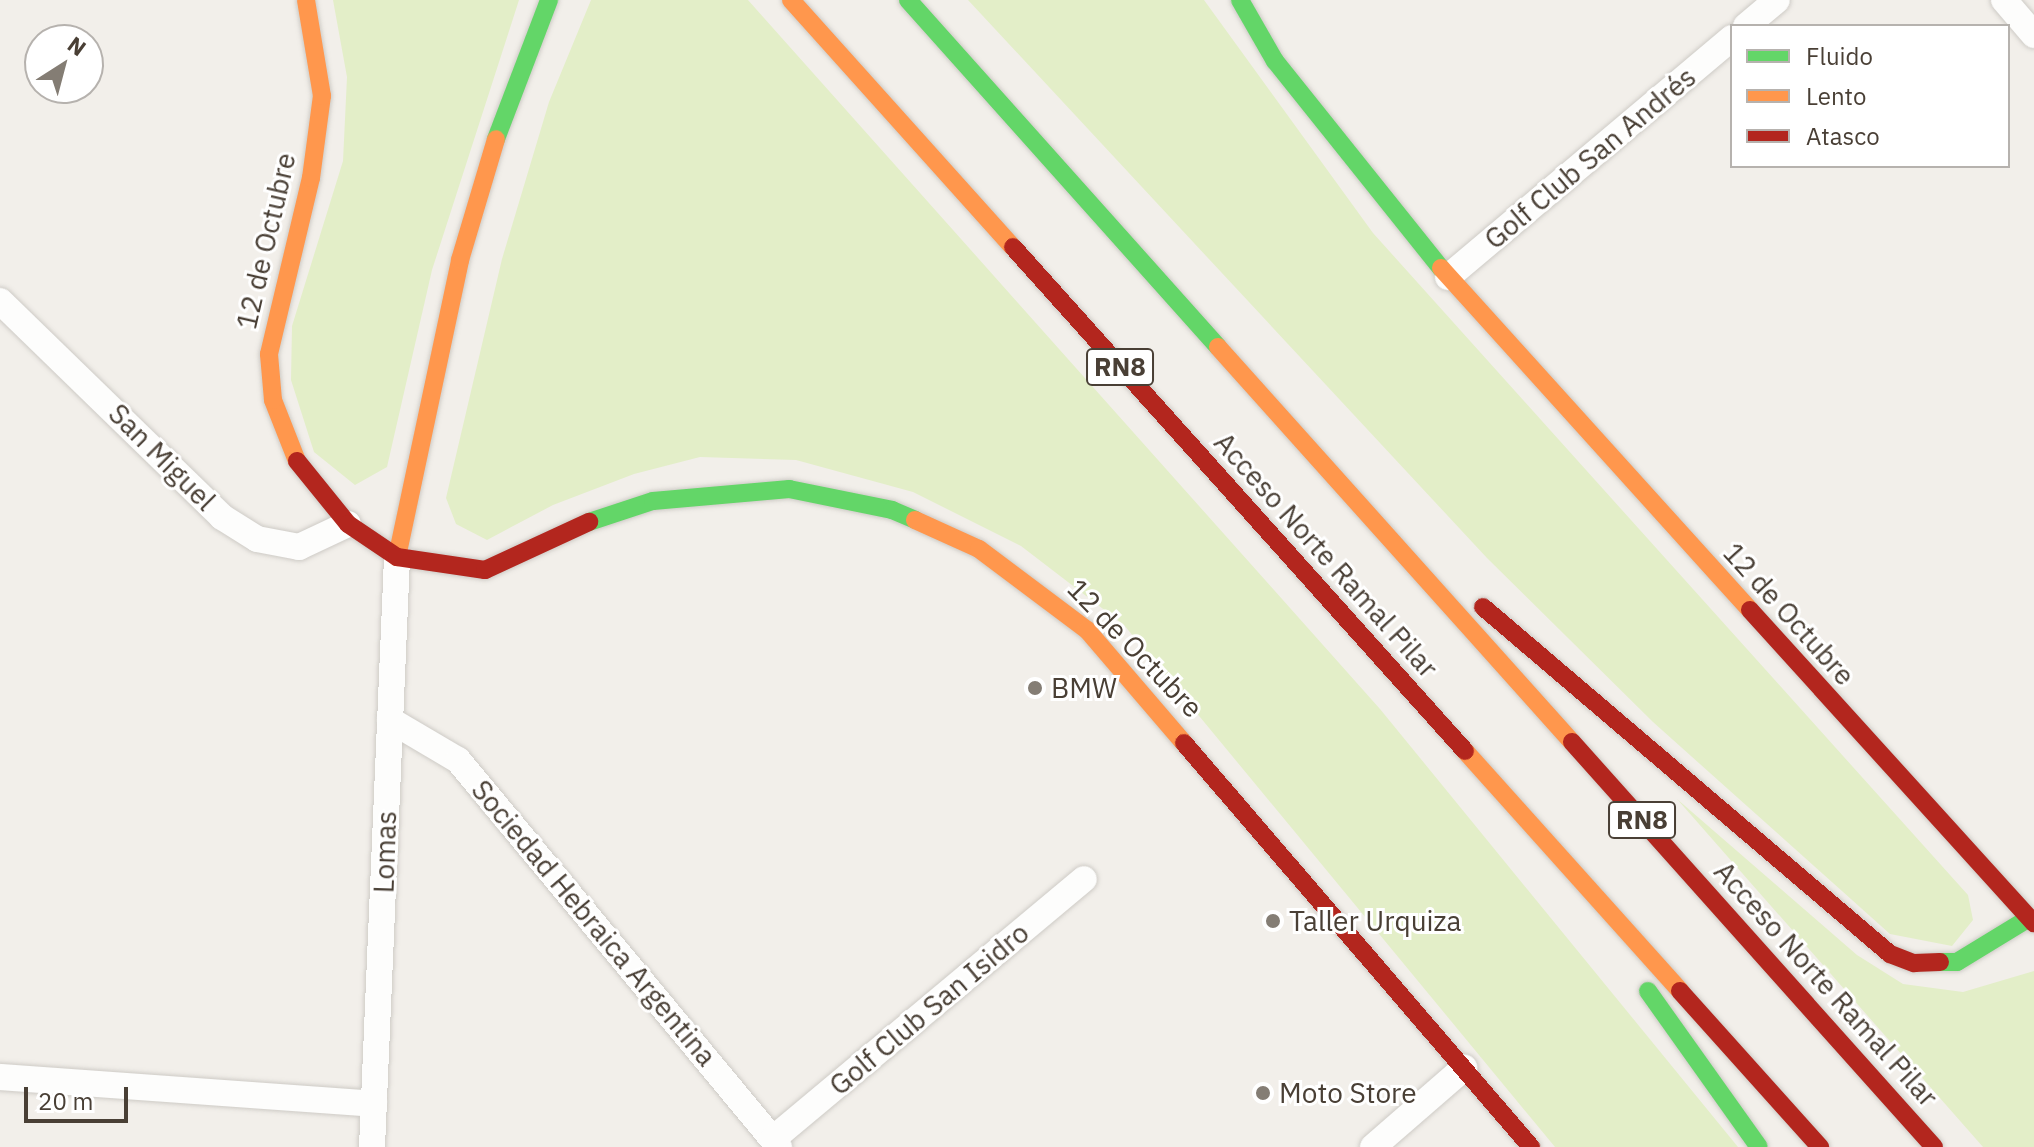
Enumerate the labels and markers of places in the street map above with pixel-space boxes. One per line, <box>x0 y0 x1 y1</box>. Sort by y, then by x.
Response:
place label: BMW <box>1051 671 1117 705</box>
marker: BMW <box>1026 679 1044 697</box>
place label: Taller Urquiza <box>1289 904 1462 938</box>
marker: Taller Urquiza <box>1264 912 1282 930</box>
place label: Moto Store <box>1279 1076 1417 1110</box>
marker: Moto Store <box>1254 1084 1272 1102</box>

